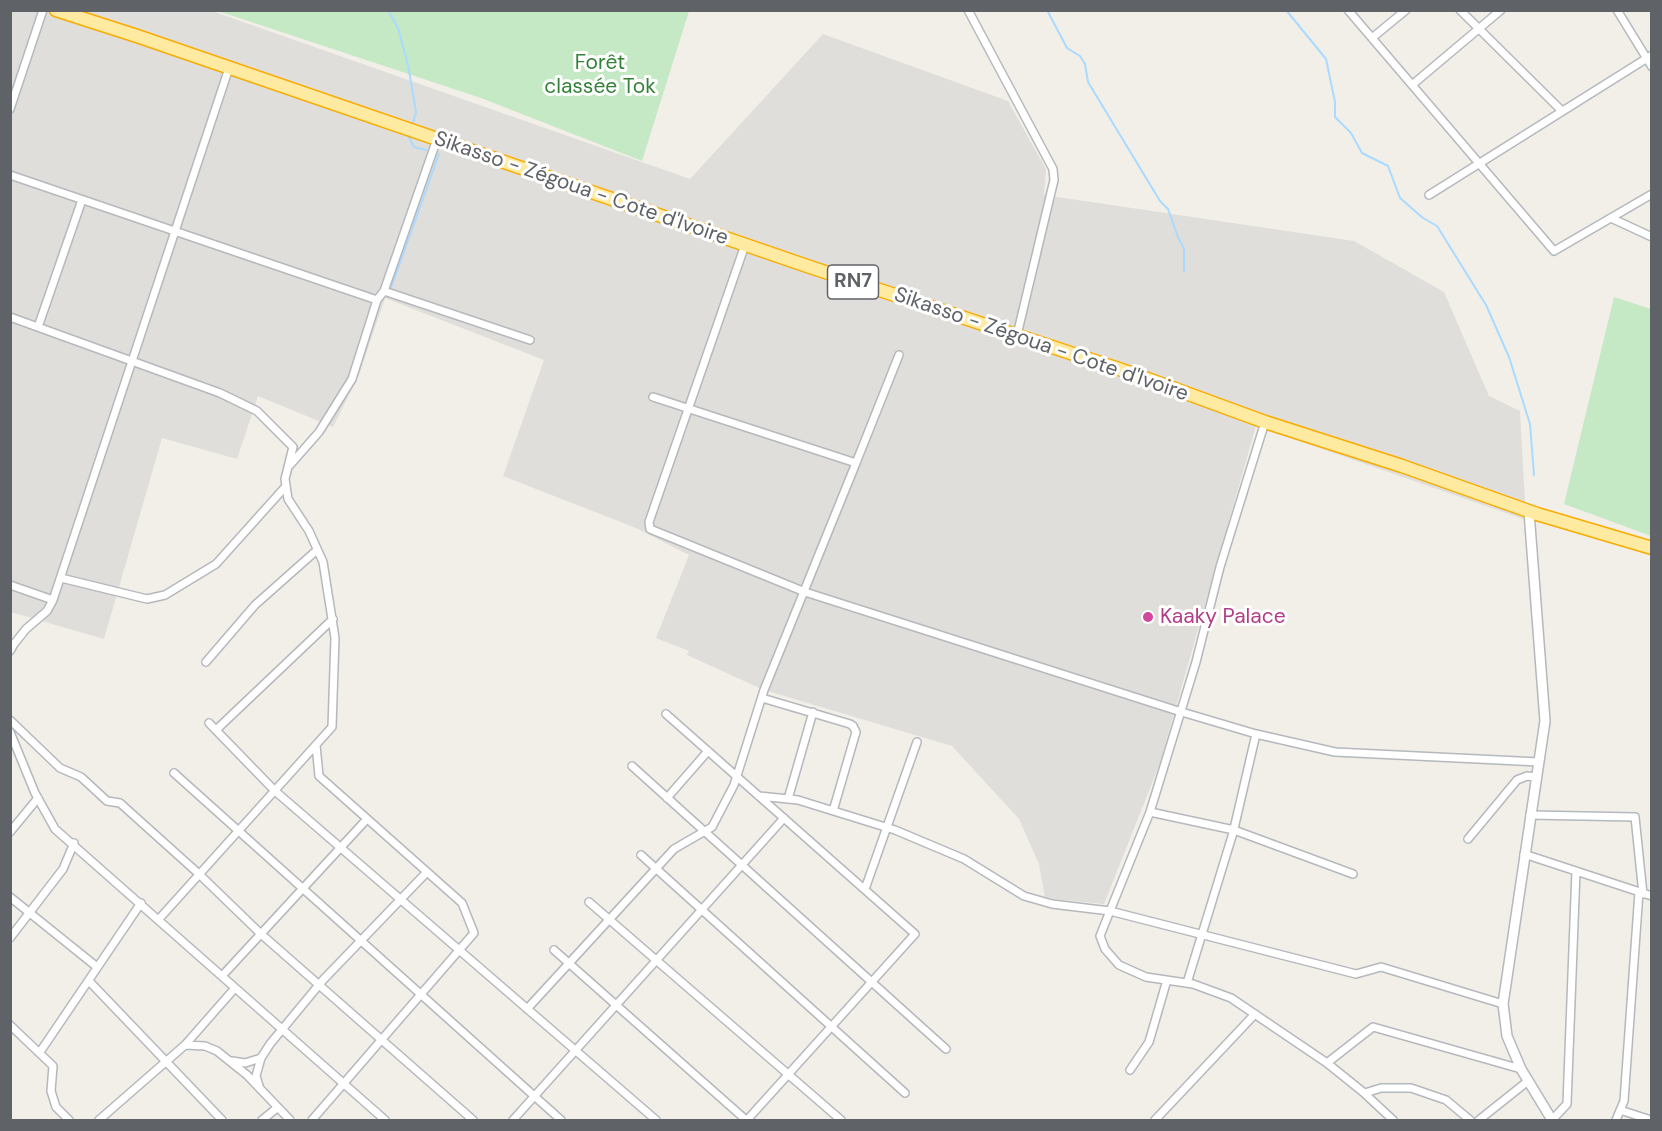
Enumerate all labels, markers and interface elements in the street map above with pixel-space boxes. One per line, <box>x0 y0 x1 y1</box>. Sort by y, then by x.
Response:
park label: Forêt classée Tok <box>544 50 656 100</box>
street label: Sikasso - Zégoua - Cote d'Ivoire <box>431 127 731 251</box>
road number: RN7 <box>828 265 878 299</box>
street label: Sikasso - Zégoua - Cote d'Ivoire <box>891 283 1191 407</box>
place label: Kaaky Palace <box>1160 604 1286 630</box>
marker: Kaaky Palace <box>1141 610 1155 624</box>

